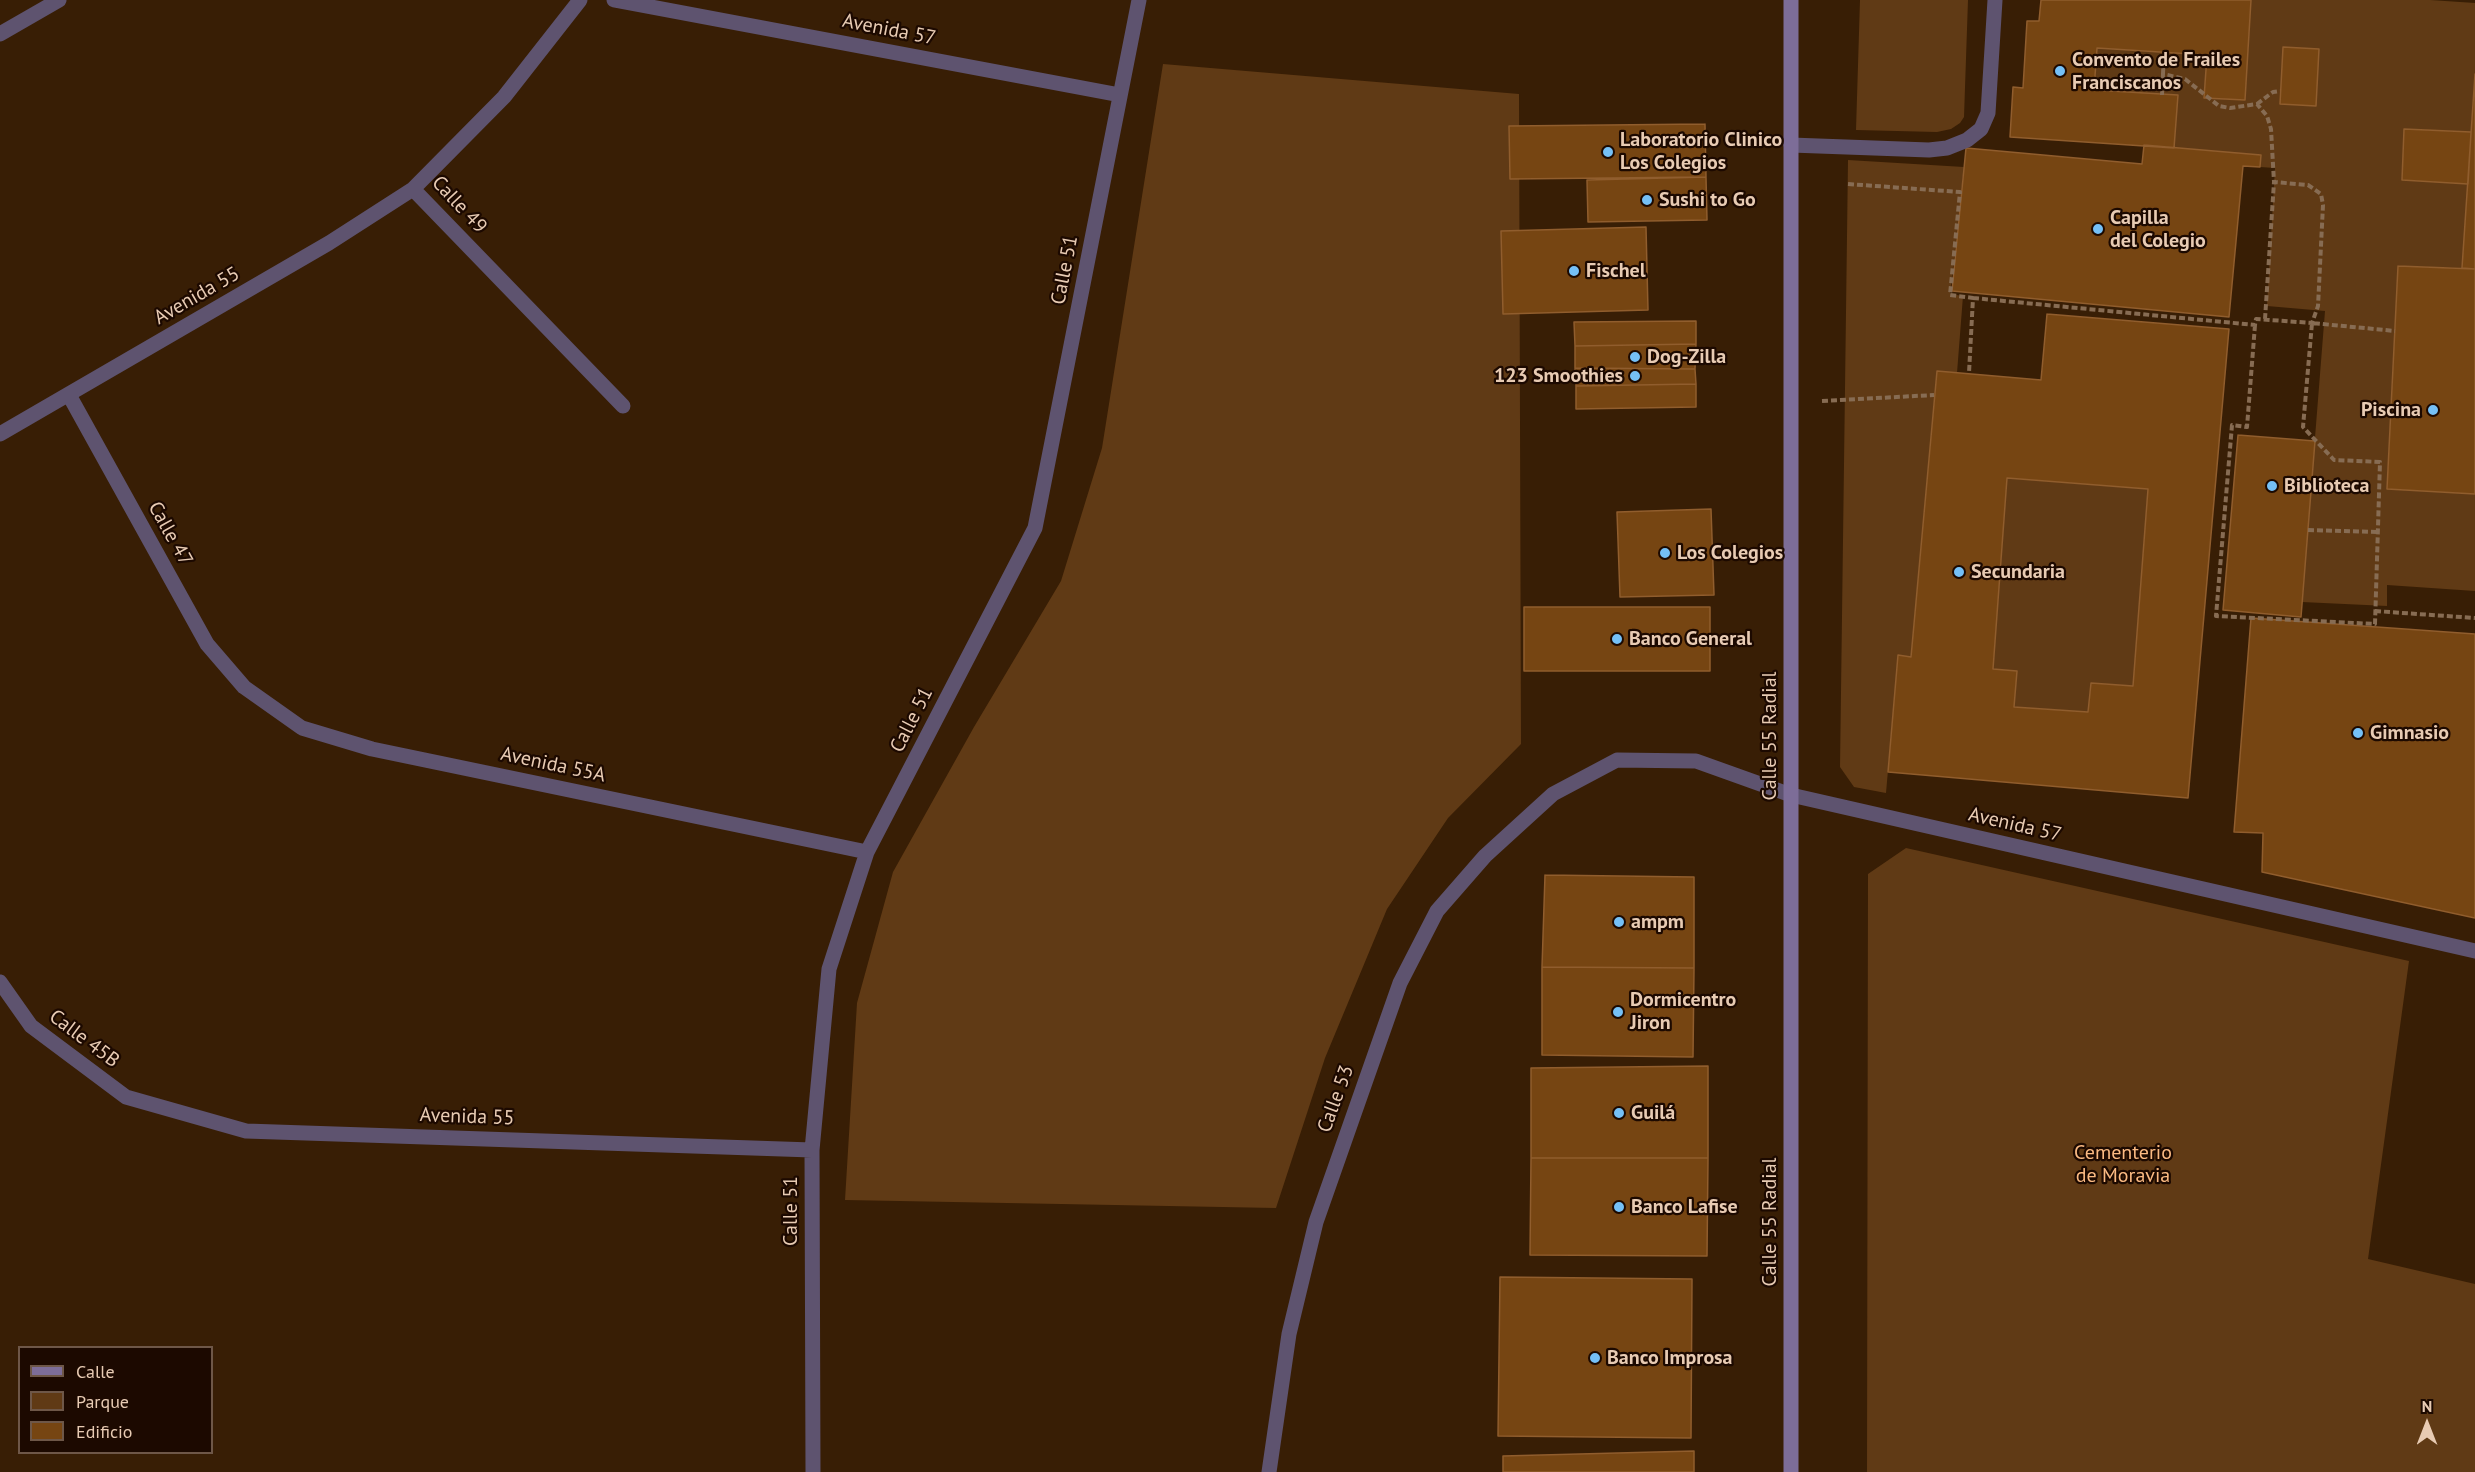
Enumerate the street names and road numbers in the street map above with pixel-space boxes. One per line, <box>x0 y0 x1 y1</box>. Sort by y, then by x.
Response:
street label: Avenida 57 <box>840 9 938 51</box>
street label: Calle 49 <box>426 171 492 239</box>
street label: Calle 51 <box>1047 233 1083 307</box>
street label: Avenida 55 <box>150 262 244 330</box>
street label: Calle 47 <box>143 498 197 570</box>
street label: Calle 55 Radial <box>1758 672 1782 800</box>
street label: Calle 51 <box>885 683 939 757</box>
street label: Avenida 55A <box>498 742 608 788</box>
street label: Avenida 57 <box>1966 803 2064 847</box>
street label: Calle 45B <box>44 1005 124 1073</box>
street label: Calle 53 <box>1313 1062 1359 1136</box>
street label: Avenida 55 <box>419 1103 515 1131</box>
street label: Calle 55 Radial <box>1758 1158 1782 1286</box>
street label: Calle 51 <box>779 1176 803 1246</box>

